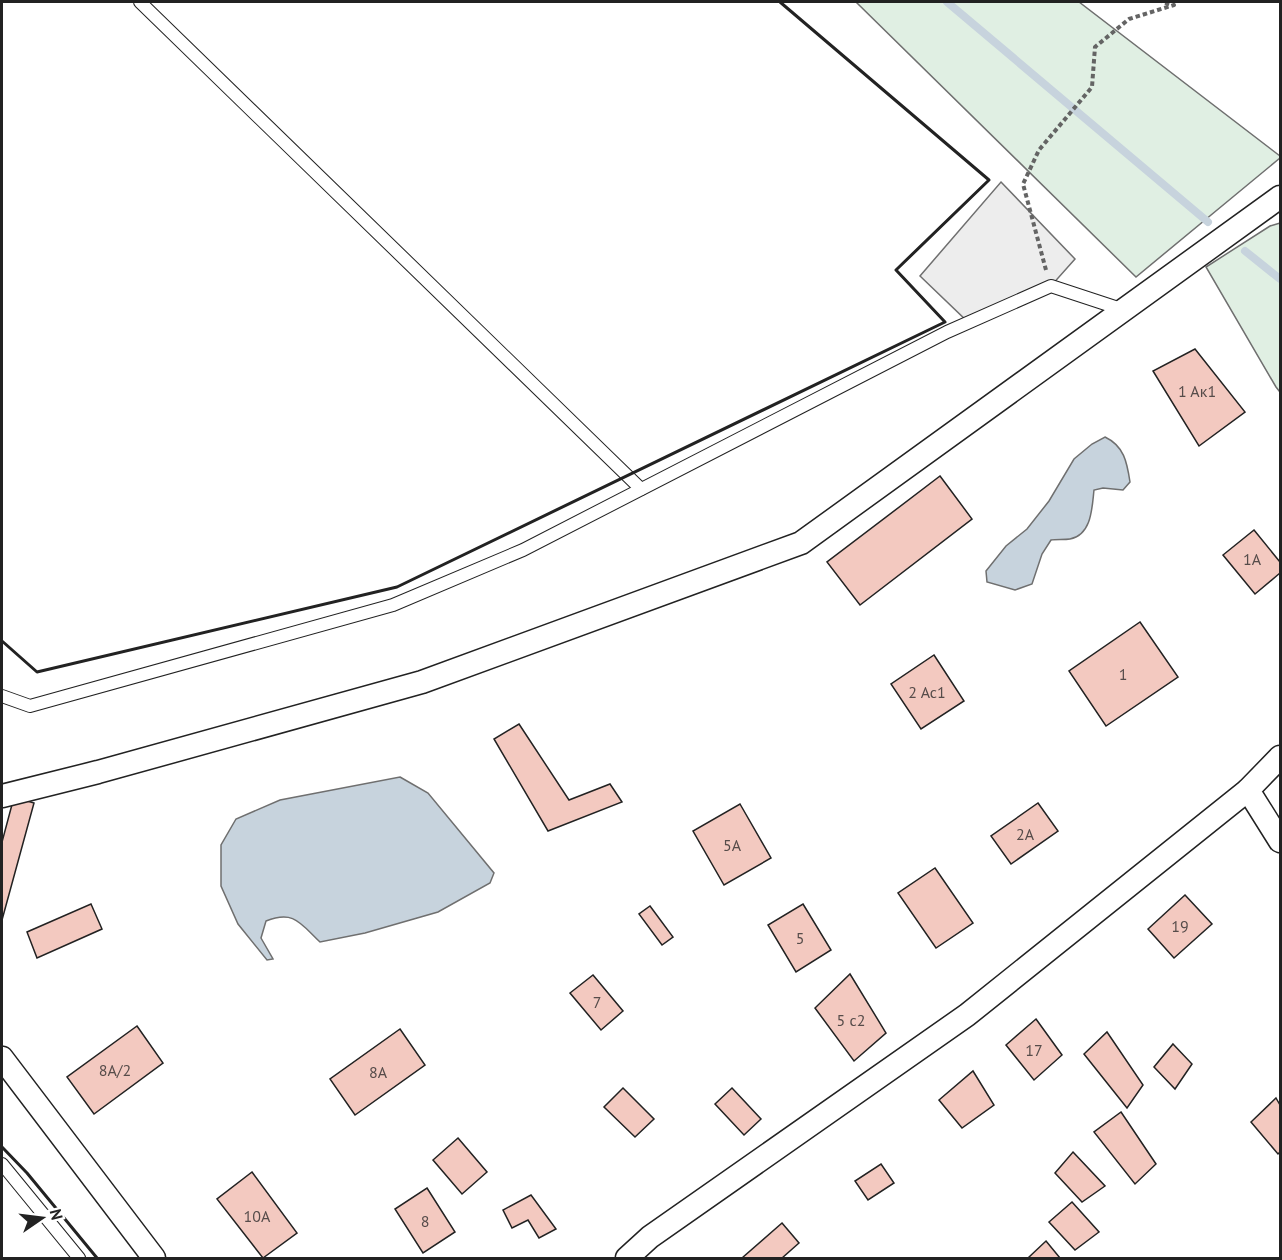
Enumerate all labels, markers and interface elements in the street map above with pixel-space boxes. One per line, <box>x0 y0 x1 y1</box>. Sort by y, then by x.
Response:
house number: 1 Ак1 <box>1178 381 1216 401</box>
house number: 1А <box>1243 549 1262 569</box>
house number: 1 <box>1119 664 1127 684</box>
house number: 2 Ас1 <box>908 682 946 702</box>
house number: 2А <box>1016 824 1035 844</box>
house number: 5А <box>723 835 742 855</box>
house number: 19 <box>1171 916 1189 936</box>
house number: 5 <box>796 928 804 948</box>
house number: 7 <box>593 992 601 1012</box>
house number: 5 с2 <box>837 1010 865 1030</box>
house number: 17 <box>1025 1040 1043 1060</box>
house number: 8А/2 <box>99 1060 131 1080</box>
house number: 8А <box>369 1062 388 1082</box>
north arrow <box>12 1188 72 1248</box>
house number: 10А <box>244 1206 271 1226</box>
text: N <box>46 1207 68 1222</box>
house number: 8 <box>421 1211 429 1231</box>

